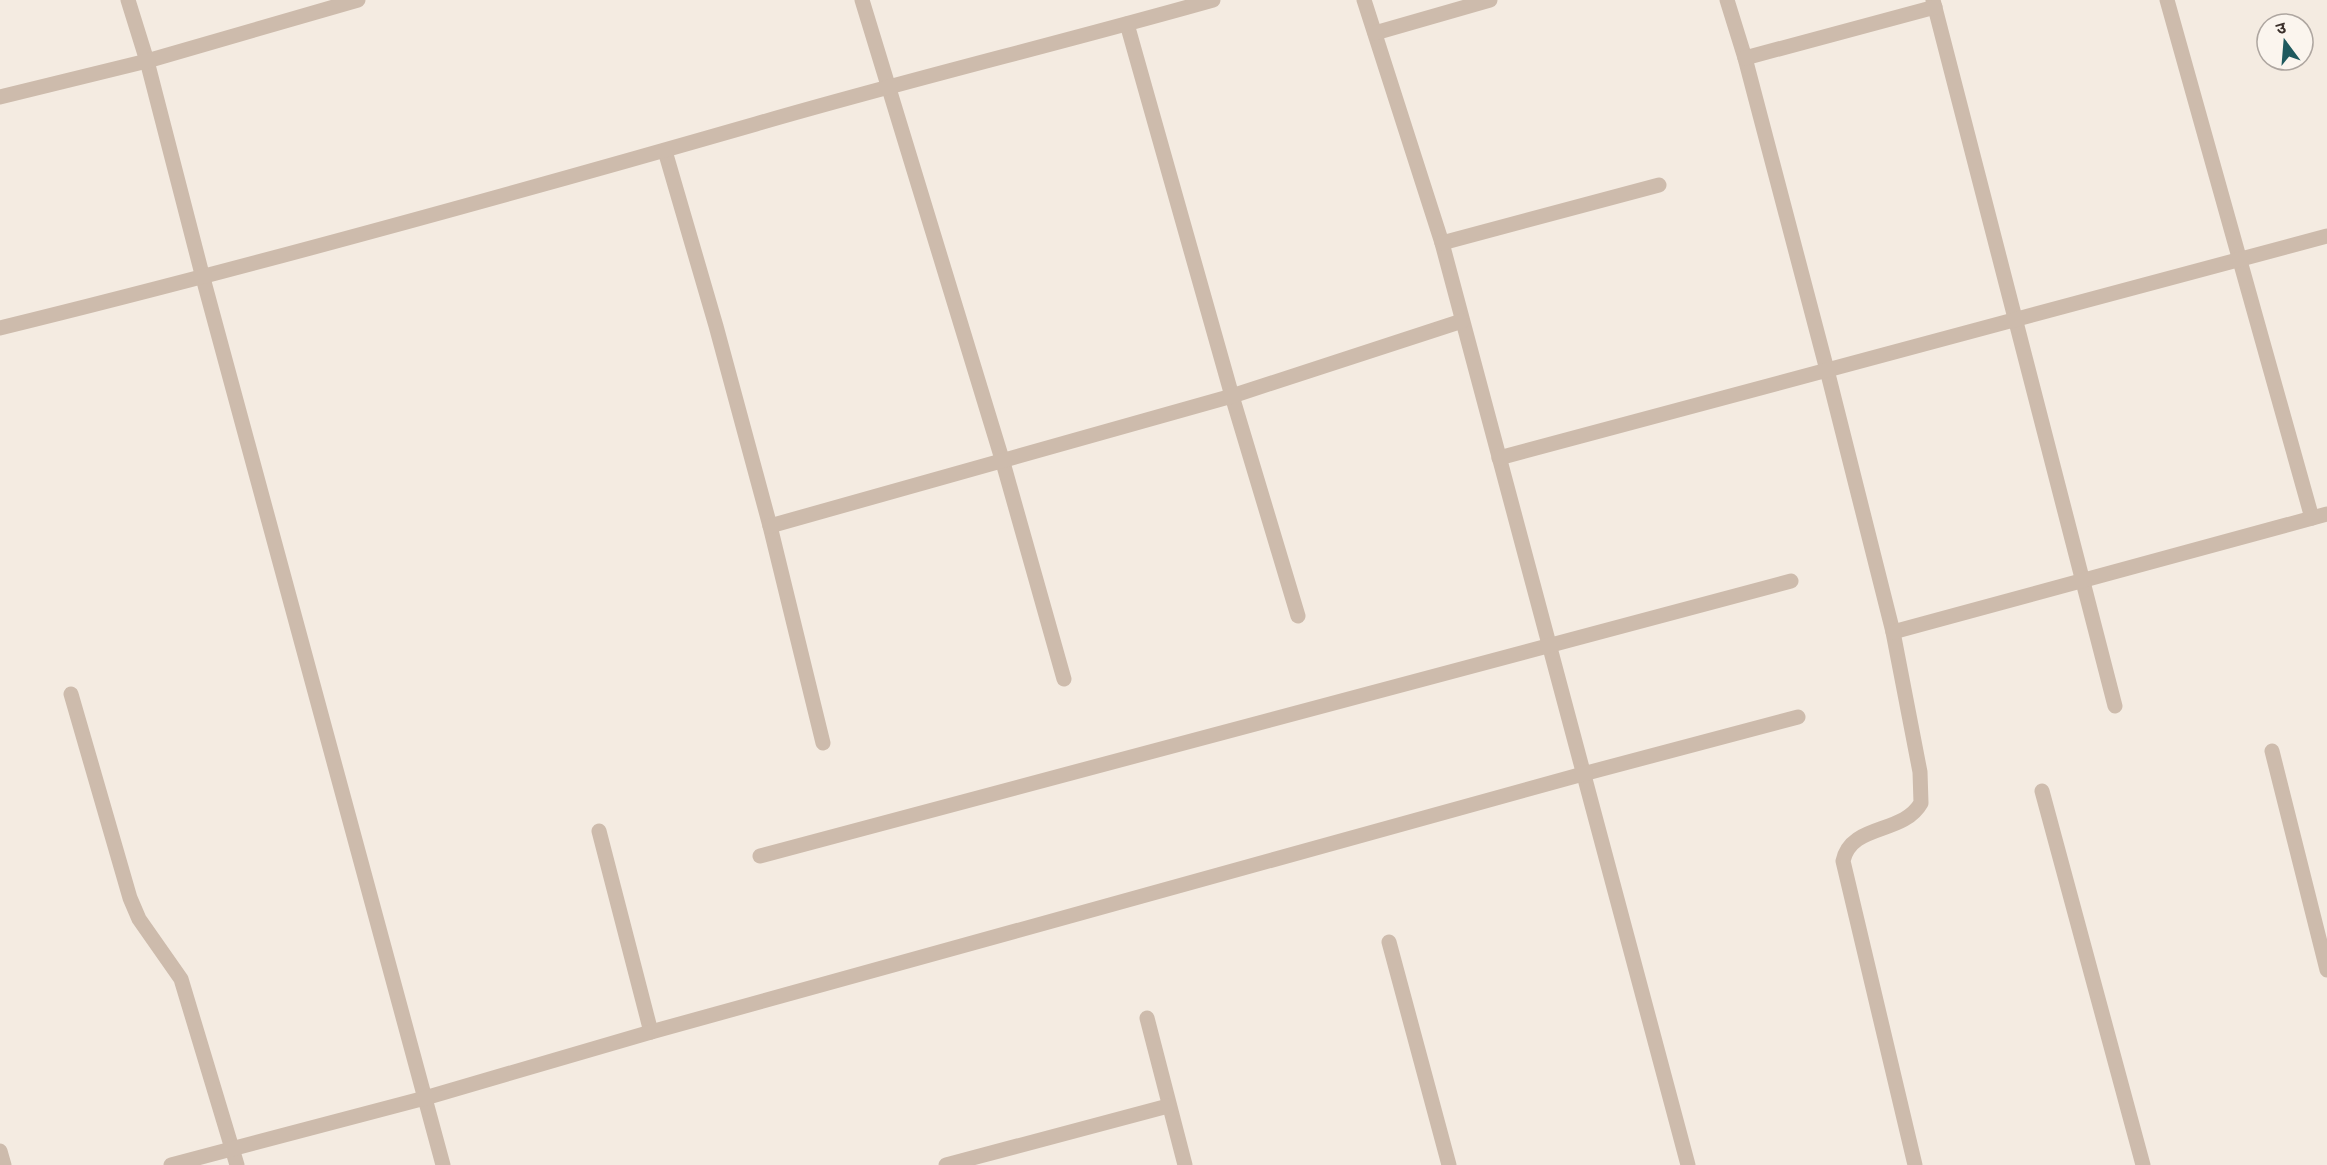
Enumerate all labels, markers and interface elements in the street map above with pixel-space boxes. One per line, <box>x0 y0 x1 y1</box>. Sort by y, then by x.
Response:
north arrow <box>2255 12 2315 72</box>
text: उ <box>2274 17 2289 38</box>

